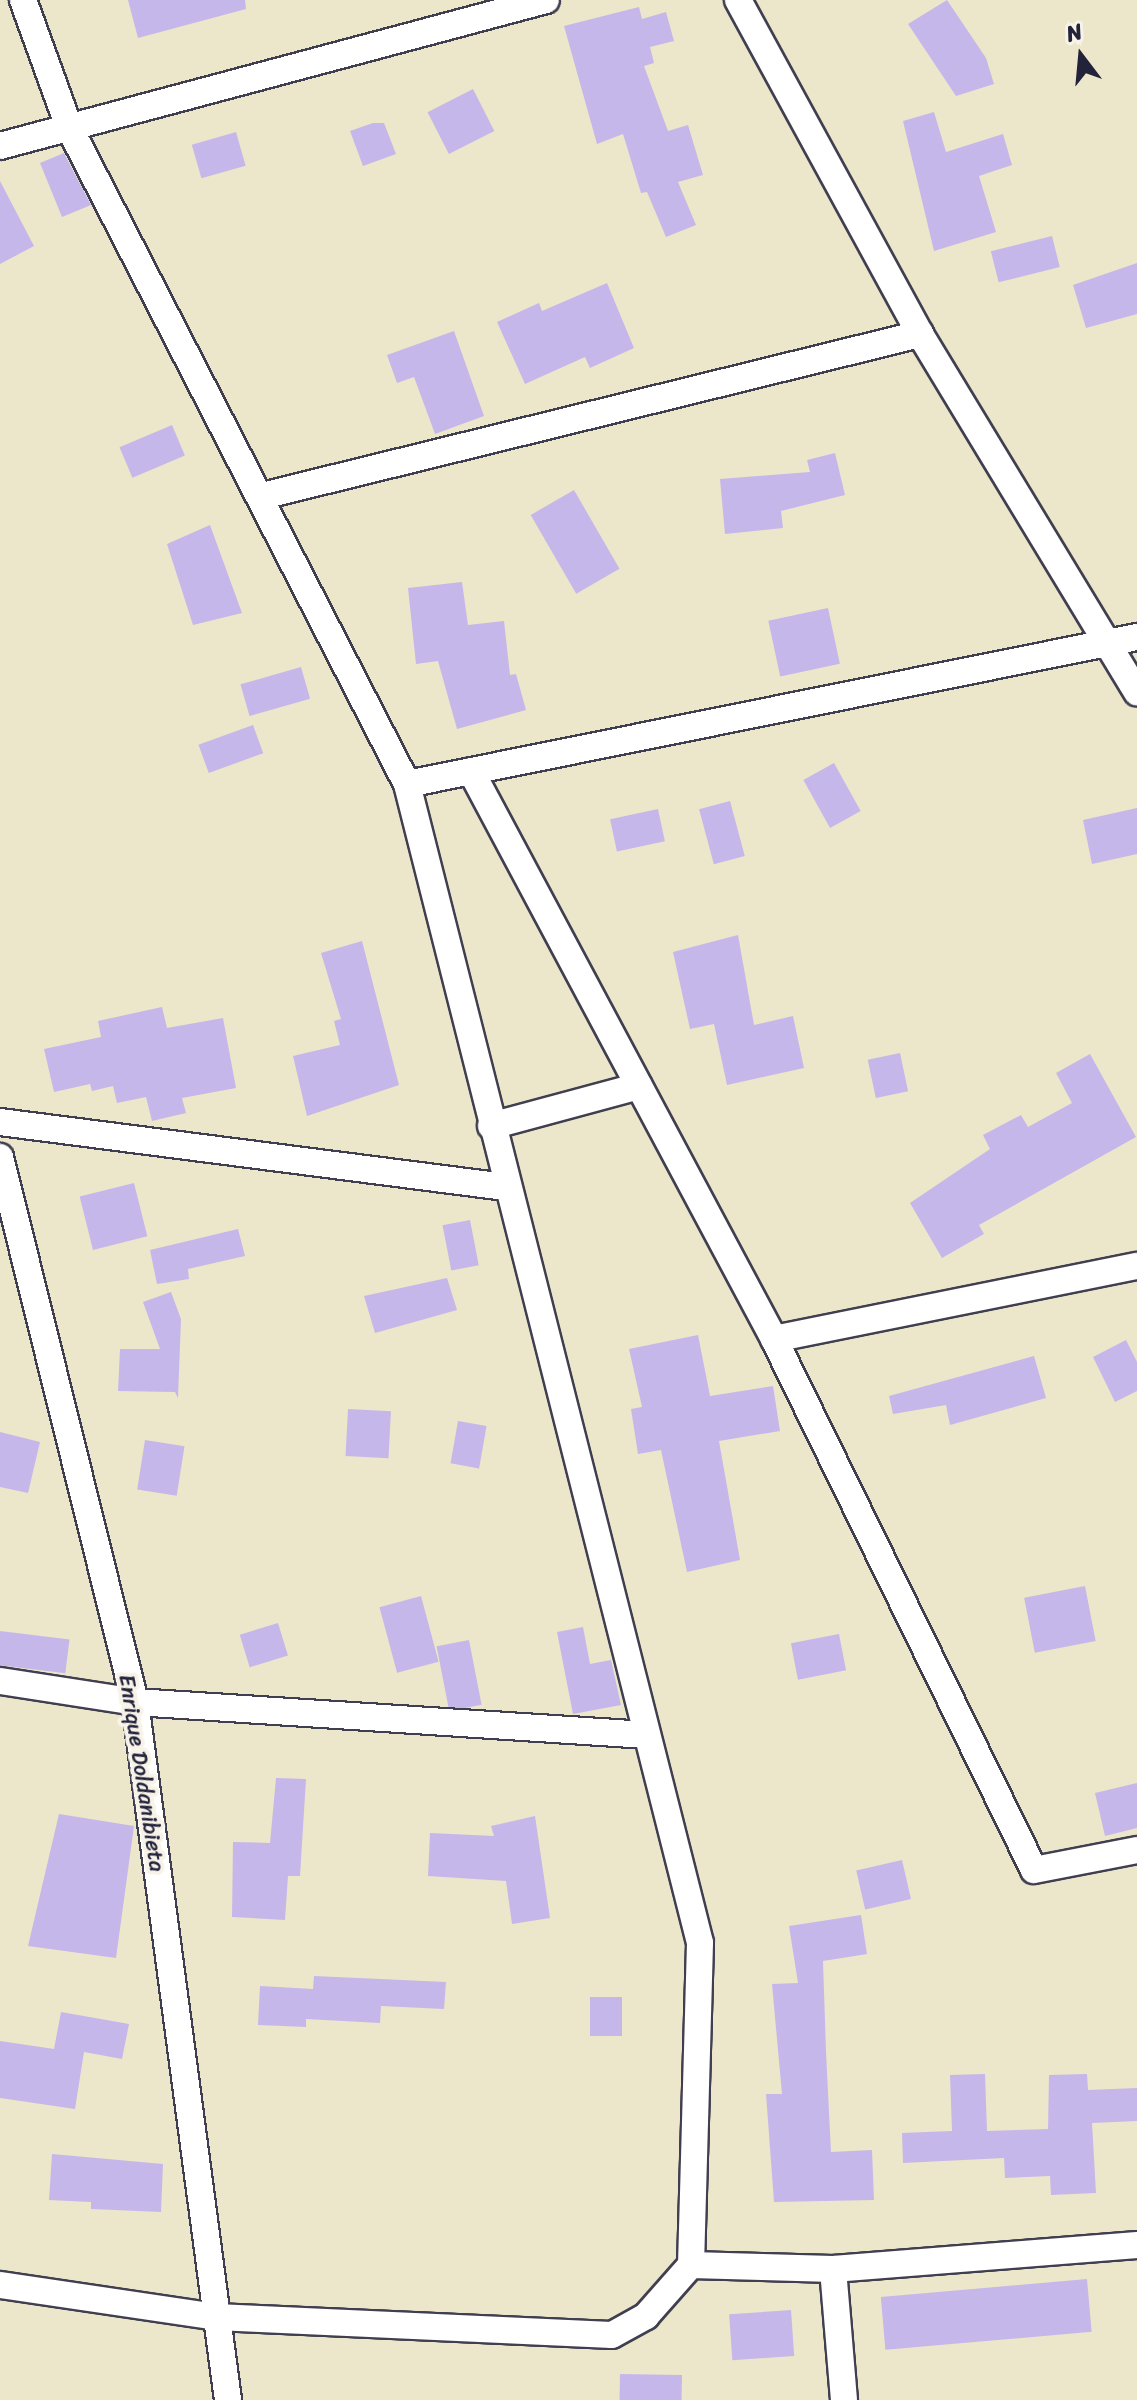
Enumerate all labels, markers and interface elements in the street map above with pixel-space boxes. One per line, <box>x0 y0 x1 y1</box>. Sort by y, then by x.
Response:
text: N <box>1062 12 1087 53</box>
north arrow <box>1041 16 1121 96</box>
street label: Enrique Doldanibieta <box>113 1672 171 1874</box>

